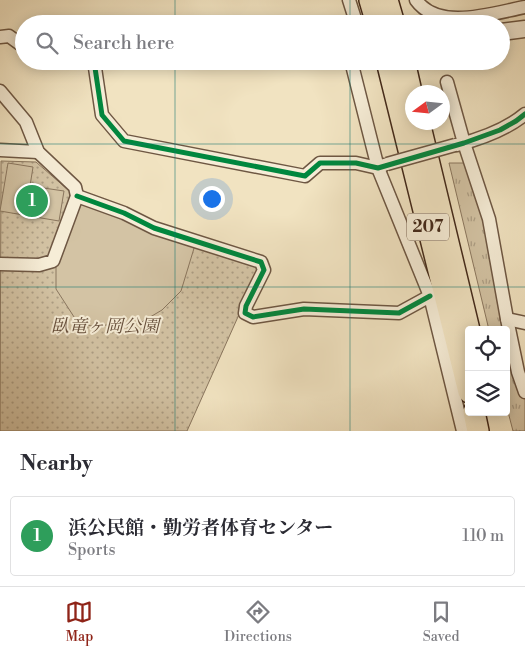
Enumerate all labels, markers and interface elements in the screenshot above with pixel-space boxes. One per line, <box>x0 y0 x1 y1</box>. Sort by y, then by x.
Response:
search box <box>15 15 510 70</box>
icon: search <box>33 29 61 57</box>
text: Search here <box>73 31 174 55</box>
north arrow <box>405 85 450 130</box>
pin: 1 <box>16 182 48 220</box>
your location <box>199 186 225 212</box>
road number: 207 <box>407 213 449 240</box>
park label: 臥竜ヶ岡公園 <box>51 315 162 338</box>
map controls <box>465 326 510 416</box>
button: locate <box>465 326 510 371</box>
button: layers <box>465 371 510 416</box>
text: Nearby <box>20 451 93 477</box>
text: 浜公民館・勤労者体育センター <box>68 516 333 540</box>
text: 1 <box>33 526 41 546</box>
text: 110 m <box>462 526 504 546</box>
text: Sports <box>68 540 115 560</box>
tab: Map <box>65 598 93 646</box>
tab: Directions <box>224 598 292 646</box>
tab: Saved <box>423 598 460 646</box>

